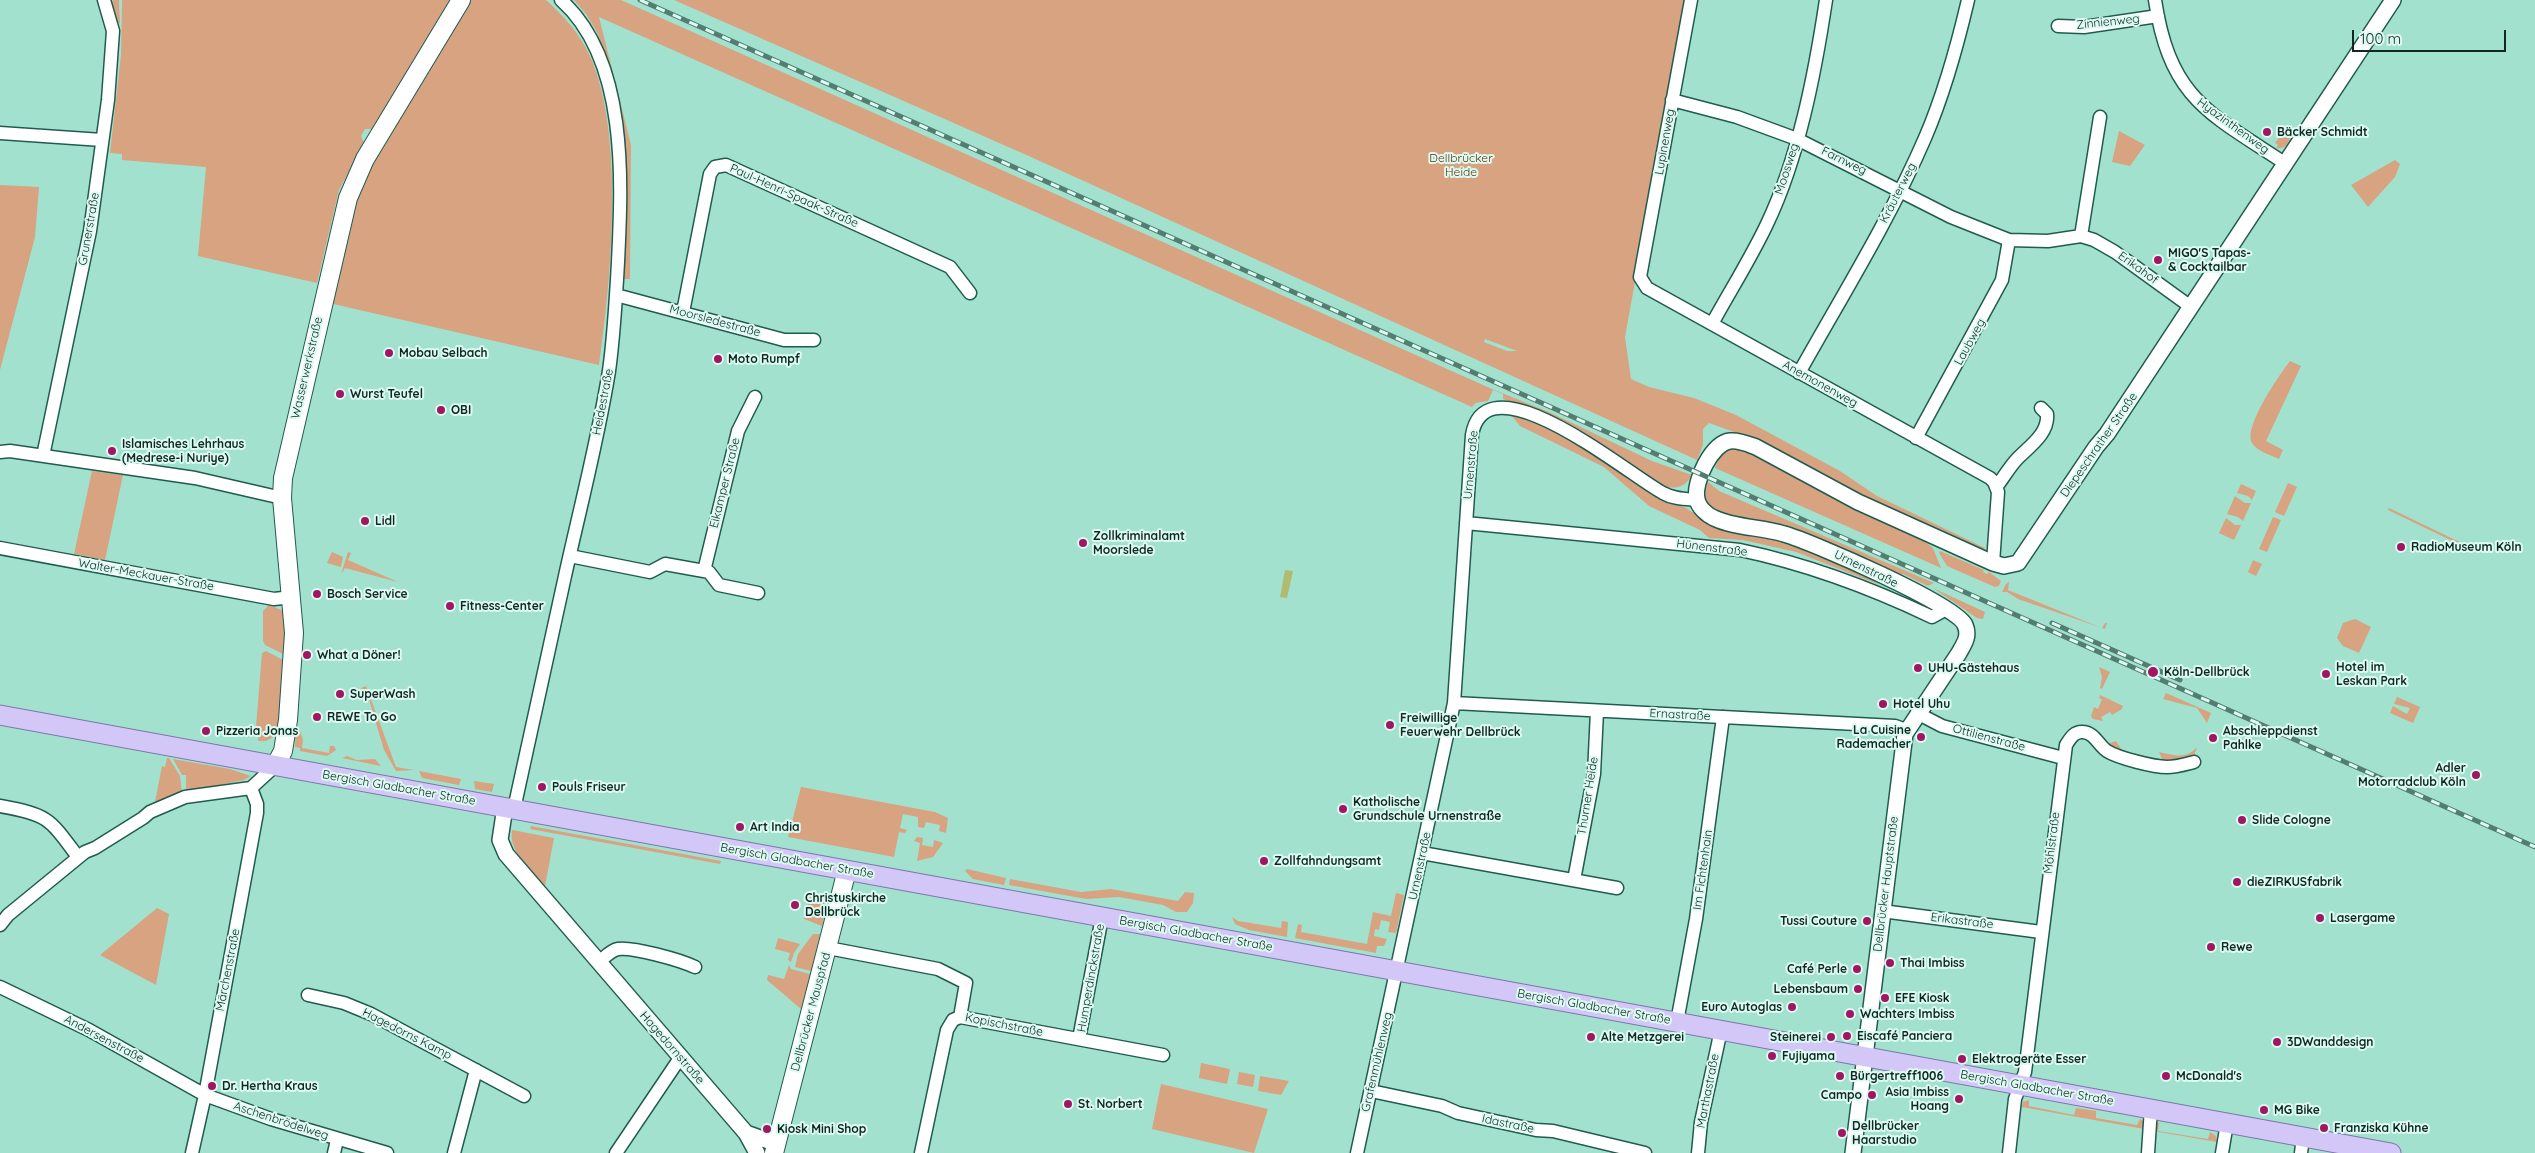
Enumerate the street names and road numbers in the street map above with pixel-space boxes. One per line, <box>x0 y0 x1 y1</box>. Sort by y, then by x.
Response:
street label: Zinnienweg <box>2076 12 2140 32</box>
street label: Hyazinthenweg <box>2194 95 2272 157</box>
street label: Lupinenweg <box>1652 108 1678 176</box>
street label: Moosweg <box>1772 141 1802 197</box>
street label: Farnweg <box>1819 144 1869 178</box>
street label: Kräuterweg <box>1877 160 1919 226</box>
street label: Paul-Henri-Spaak-Straße <box>728 161 860 231</box>
street label: Grunerstraße <box>76 191 102 267</box>
street label: Erikahof <box>2115 249 2161 287</box>
street label: Moorsledestraße <box>668 302 762 340</box>
street label: Wasserwerkstraße <box>288 316 326 420</box>
street label: Laubweg <box>1951 316 1989 368</box>
street label: Anemonenweg <box>1780 357 1860 411</box>
street label: Heidestraße <box>589 367 617 437</box>
street label: Diepeschrather Straße <box>2057 390 2141 500</box>
street label: Urnenstraße <box>1461 430 1481 500</box>
street label: Eikamper Straße <box>707 436 743 530</box>
street label: Hünenstraße <box>1676 536 1748 560</box>
street label: Urnenstraße <box>1832 547 1900 591</box>
street label: Walter-Meckauer-Straße <box>77 556 215 594</box>
street label: Ernastraße <box>1649 706 1711 724</box>
street label: Ottilienstraße <box>1951 721 2027 755</box>
street label: Thurner Heide <box>1575 756 1601 836</box>
street label: Bergisch Gladbacher Straße <box>321 767 477 809</box>
street label: Möhlstraße <box>2041 811 2063 875</box>
street label: Dellbrücker Hauptstraße <box>1871 815 1901 953</box>
street label: Im Fichtenhain <box>1690 829 1716 911</box>
street label: Urnenstraße <box>1406 831 1434 901</box>
street label: Bergisch Gladbacher Straße <box>719 840 875 882</box>
street label: Erikastraße <box>1930 910 1994 932</box>
street label: Bergisch Gladbacher Straße <box>1118 913 1274 955</box>
street label: Humperdinckstraße <box>1074 923 1108 1033</box>
street label: Märchenstraße <box>213 927 243 1013</box>
street label: Dellbrücker Mauspfad <box>788 951 834 1073</box>
street label: Bergisch Gladbacher Straße <box>1516 986 1672 1028</box>
street label: Hagedorns Kamp <box>360 1005 454 1063</box>
street label: Hagedornstraße <box>637 1009 707 1087</box>
street label: Kopischstraße <box>964 1010 1044 1040</box>
street label: Grafenmühlenweg <box>1359 1011 1395 1113</box>
street label: Andersenstraße <box>62 1012 146 1066</box>
street label: Marthastraße <box>1694 1053 1722 1129</box>
street label: Bergisch Gladbacher Straße <box>1959 1067 2115 1109</box>
street label: Aschenbrödelweg <box>232 1099 330 1143</box>
street label: Idastraße <box>1481 1111 1535 1137</box>

